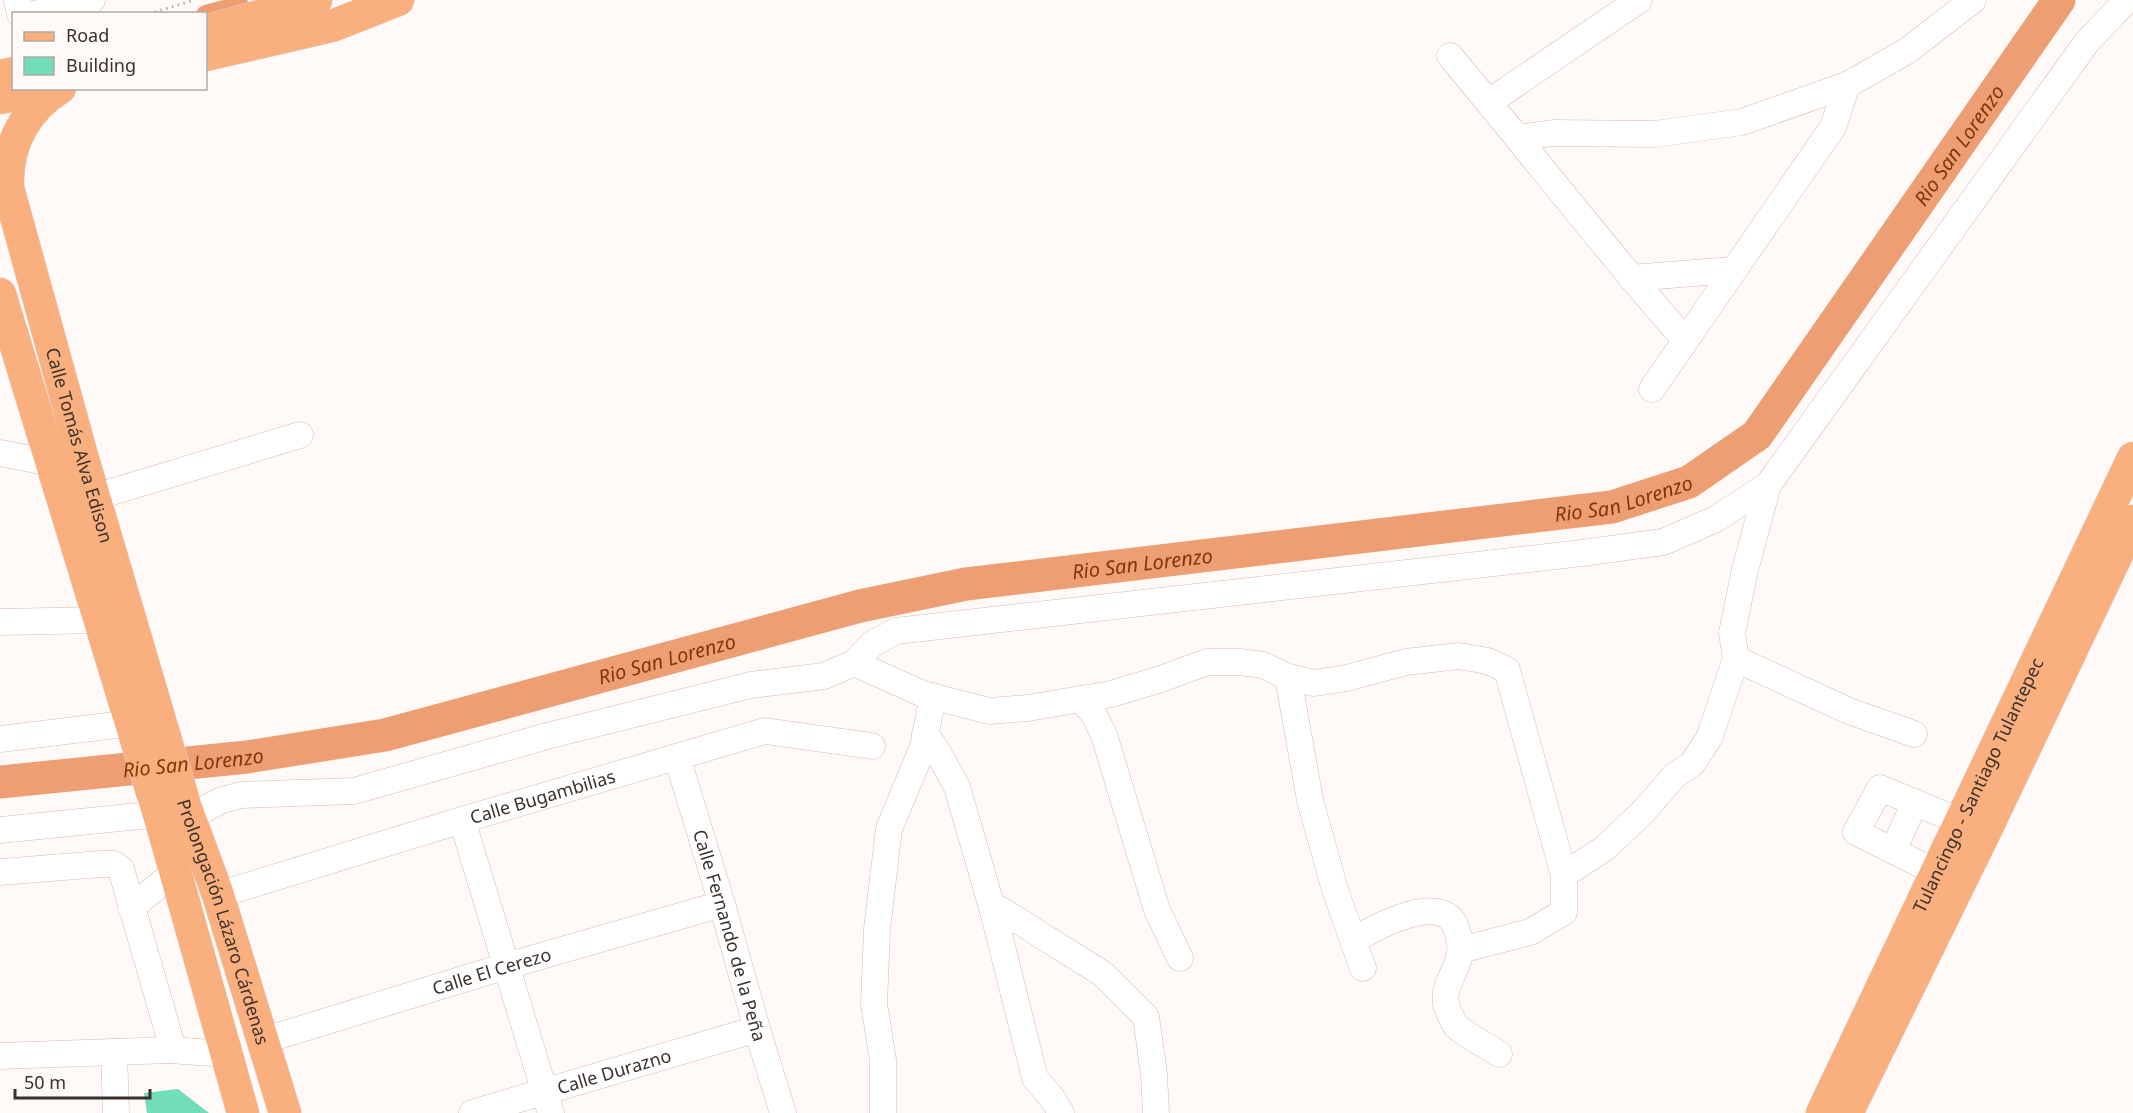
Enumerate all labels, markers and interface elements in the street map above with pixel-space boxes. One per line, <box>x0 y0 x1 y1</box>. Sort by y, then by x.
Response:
legend <box>12 12 207 90</box>
text: Road <box>66 23 109 47</box>
text: Building <box>66 53 136 77</box>
water label: Rio San Lorenzo <box>1907 79 2010 211</box>
street label: Calle Tomás Alva Edison <box>41 345 119 546</box>
water label: Rio San Lorenzo <box>1553 468 1696 527</box>
water label: Rio San Lorenzo <box>1070 541 1214 585</box>
water label: Rio San Lorenzo <box>595 627 739 690</box>
street label: Tulancingo - Santiago Tulantepec <box>1907 653 2049 916</box>
water label: Rio San Lorenzo <box>121 741 265 783</box>
street label: Calle Bugambilias <box>467 764 618 829</box>
street label: Prolongación Lázaro Cárdenas <box>172 796 275 1047</box>
street label: Calle Fernando de la Peña <box>688 827 772 1044</box>
street label: Calle El Cerezo <box>429 942 554 1000</box>
street label: Calle Durazno <box>554 1043 674 1099</box>
scale bar <box>15 1062 150 1100</box>
text: 50 m <box>24 1070 66 1094</box>

